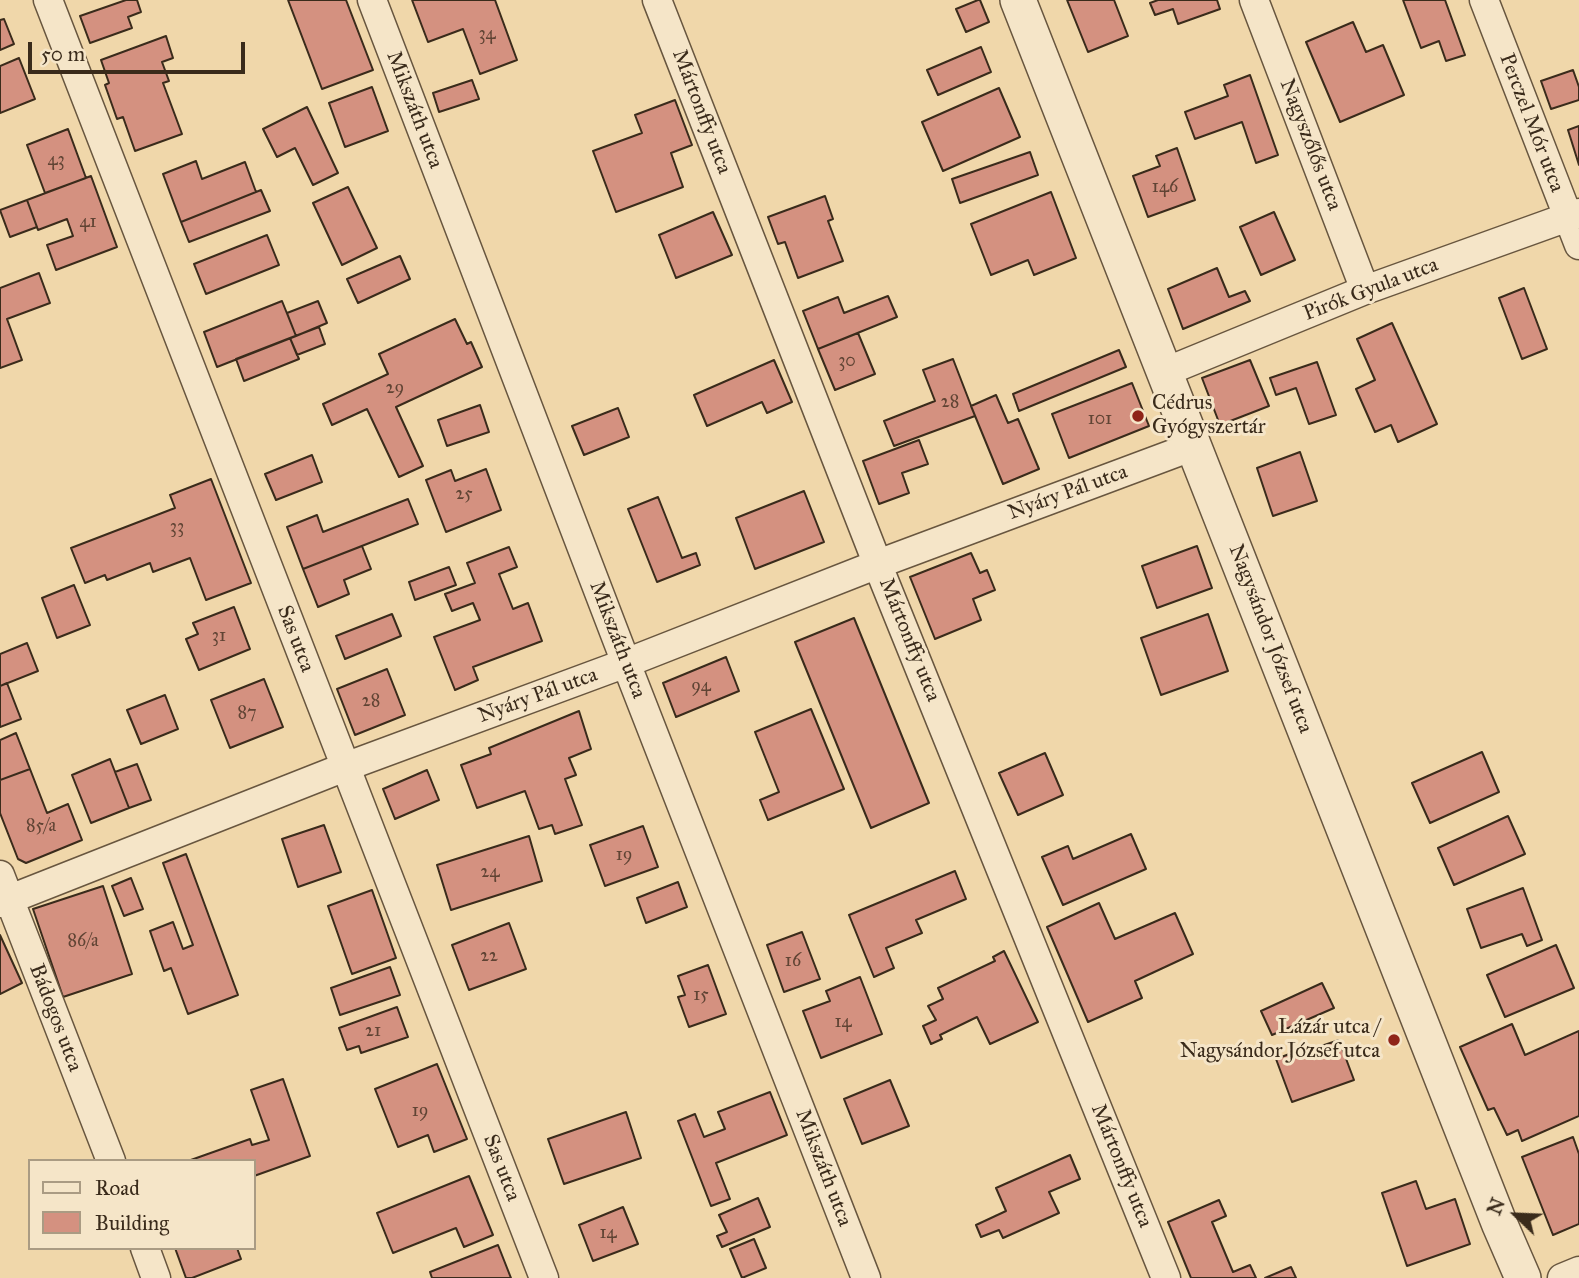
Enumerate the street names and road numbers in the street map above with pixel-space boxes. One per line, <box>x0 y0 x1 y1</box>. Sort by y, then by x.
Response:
street label: Mártonffy utca <box>666 46 736 178</box>
street label: Mikszáth utca <box>380 48 448 172</box>
street label: Perczel Mór utca <box>1493 50 1569 196</box>
street label: Nagyszőlős utca <box>1273 76 1347 214</box>
street label: Pirók Gyula utca <box>1300 253 1442 327</box>
street label: Nyáry Pál utca <box>1005 460 1131 526</box>
street label: Nagysándor József utca <box>1222 541 1318 737</box>
street label: Mártonffy utca <box>873 574 945 706</box>
street label: Mikszáth utca <box>583 578 651 702</box>
street label: Sas utca <box>271 602 319 676</box>
street label: Nyáry Pál utca <box>475 663 601 729</box>
street label: Bádogos utca <box>23 961 87 1075</box>
street label: Mártonffy utca <box>1085 1100 1157 1232</box>
street label: Mikszáth utca <box>789 1106 857 1230</box>
street label: Sas utca <box>477 1131 525 1205</box>

